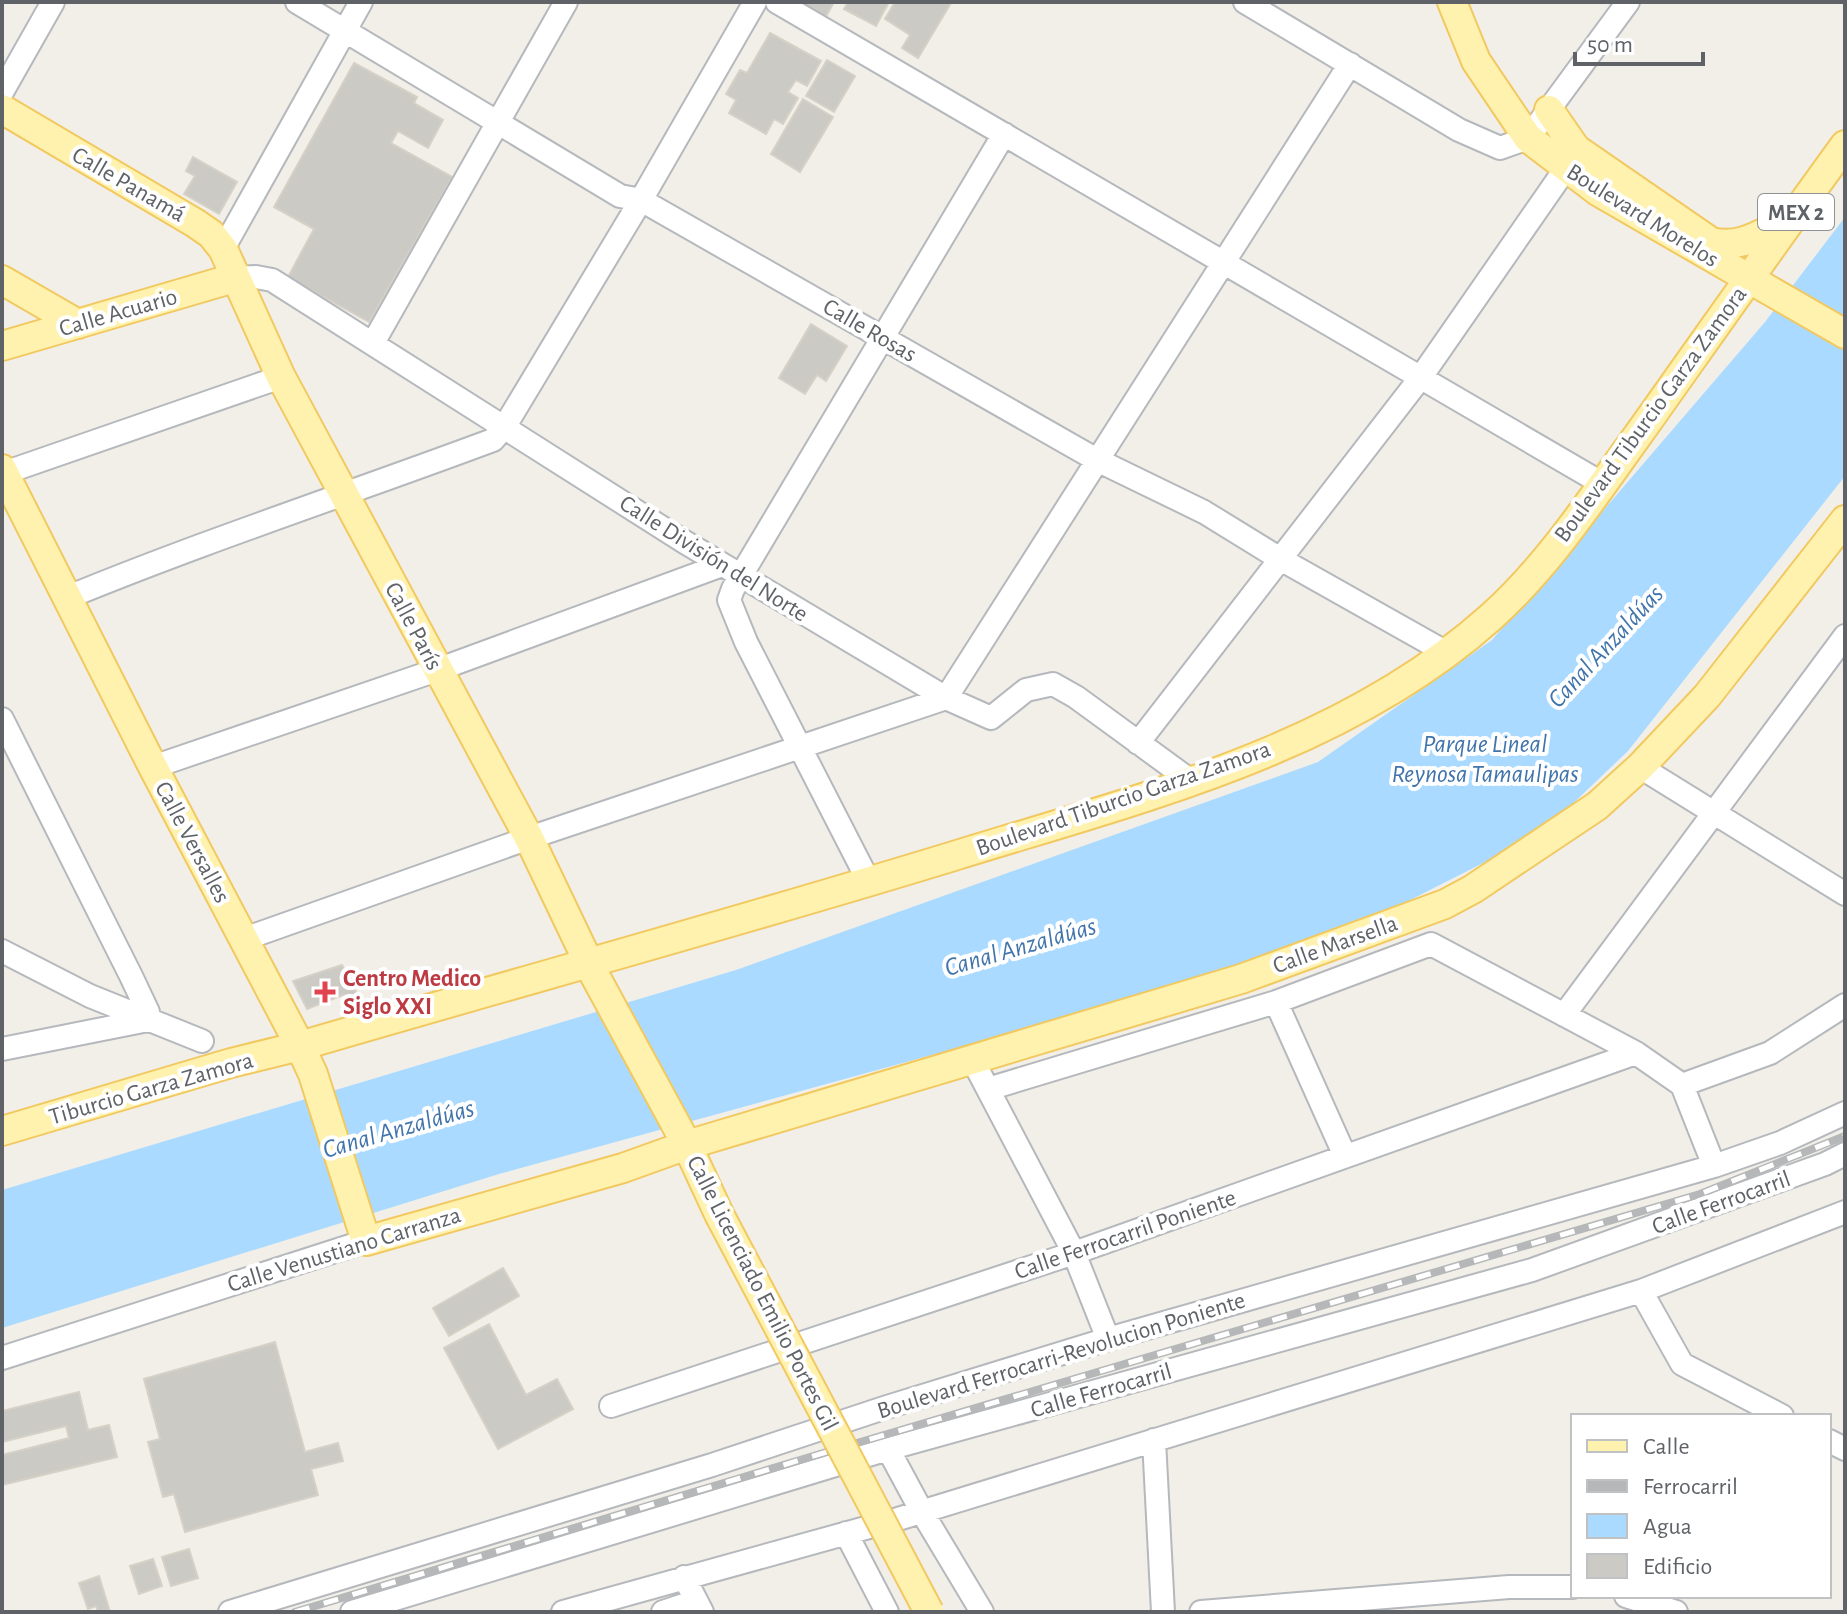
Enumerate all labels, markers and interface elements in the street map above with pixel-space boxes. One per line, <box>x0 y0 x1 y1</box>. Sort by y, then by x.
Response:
scale bar <box>1575 16 1703 66</box>
text: 50 m <box>1587 33 1633 57</box>
street label: Calle Panamá <box>68 143 189 227</box>
street label: Boulevard Morelos <box>1562 160 1723 272</box>
road number: MEX 2 <box>1758 194 1834 230</box>
street label: Boulevard Tiburcio Garza Zamora <box>1550 282 1751 547</box>
street label: Calle Acuario <box>57 285 180 341</box>
street label: Calle Rosas <box>819 295 920 367</box>
street label: Calle División del Norte <box>615 491 812 627</box>
street label: Calle París <box>380 579 446 674</box>
water label: Canal Anzaldúas <box>1543 581 1668 713</box>
water label: Parque Lineal Reynosa Tamaulipas <box>1392 731 1579 787</box>
street label: Boulevard Tiburcio Garza Zamora <box>973 737 1273 861</box>
street label: Calle Versalles <box>150 778 234 907</box>
street label: Calle Marsella <box>1270 911 1401 979</box>
water label: Canal Anzaldúas <box>942 913 1099 981</box>
place label: Centro Medico Siglo XXI <box>343 967 481 1019</box>
marker: Centro Medico Siglo XXI <box>314 981 336 1003</box>
street label: Tiburcio Garza Zamora <box>47 1048 256 1130</box>
water label: Canal Anzaldúas <box>320 1095 477 1163</box>
street label: Calle Licenciado Emilio Portes Gil <box>682 1152 842 1435</box>
street label: Calle Ferrocarril <box>1649 1167 1794 1239</box>
street label: Calle Ferrocarril Poniente <box>1012 1186 1239 1284</box>
street label: Calle Venustiano Carranza <box>225 1203 464 1297</box>
street label: Boulevard Ferrocarri-Revolucion Poniente <box>874 1288 1248 1423</box>
street label: Calle Ferrocarril <box>1028 1359 1174 1423</box>
legend <box>1571 1414 1831 1598</box>
text: Calle <box>1643 1435 1690 1459</box>
text: Ferrocarril <box>1643 1475 1738 1499</box>
text: Agua <box>1643 1515 1692 1539</box>
text: Edificio <box>1643 1555 1712 1579</box>

